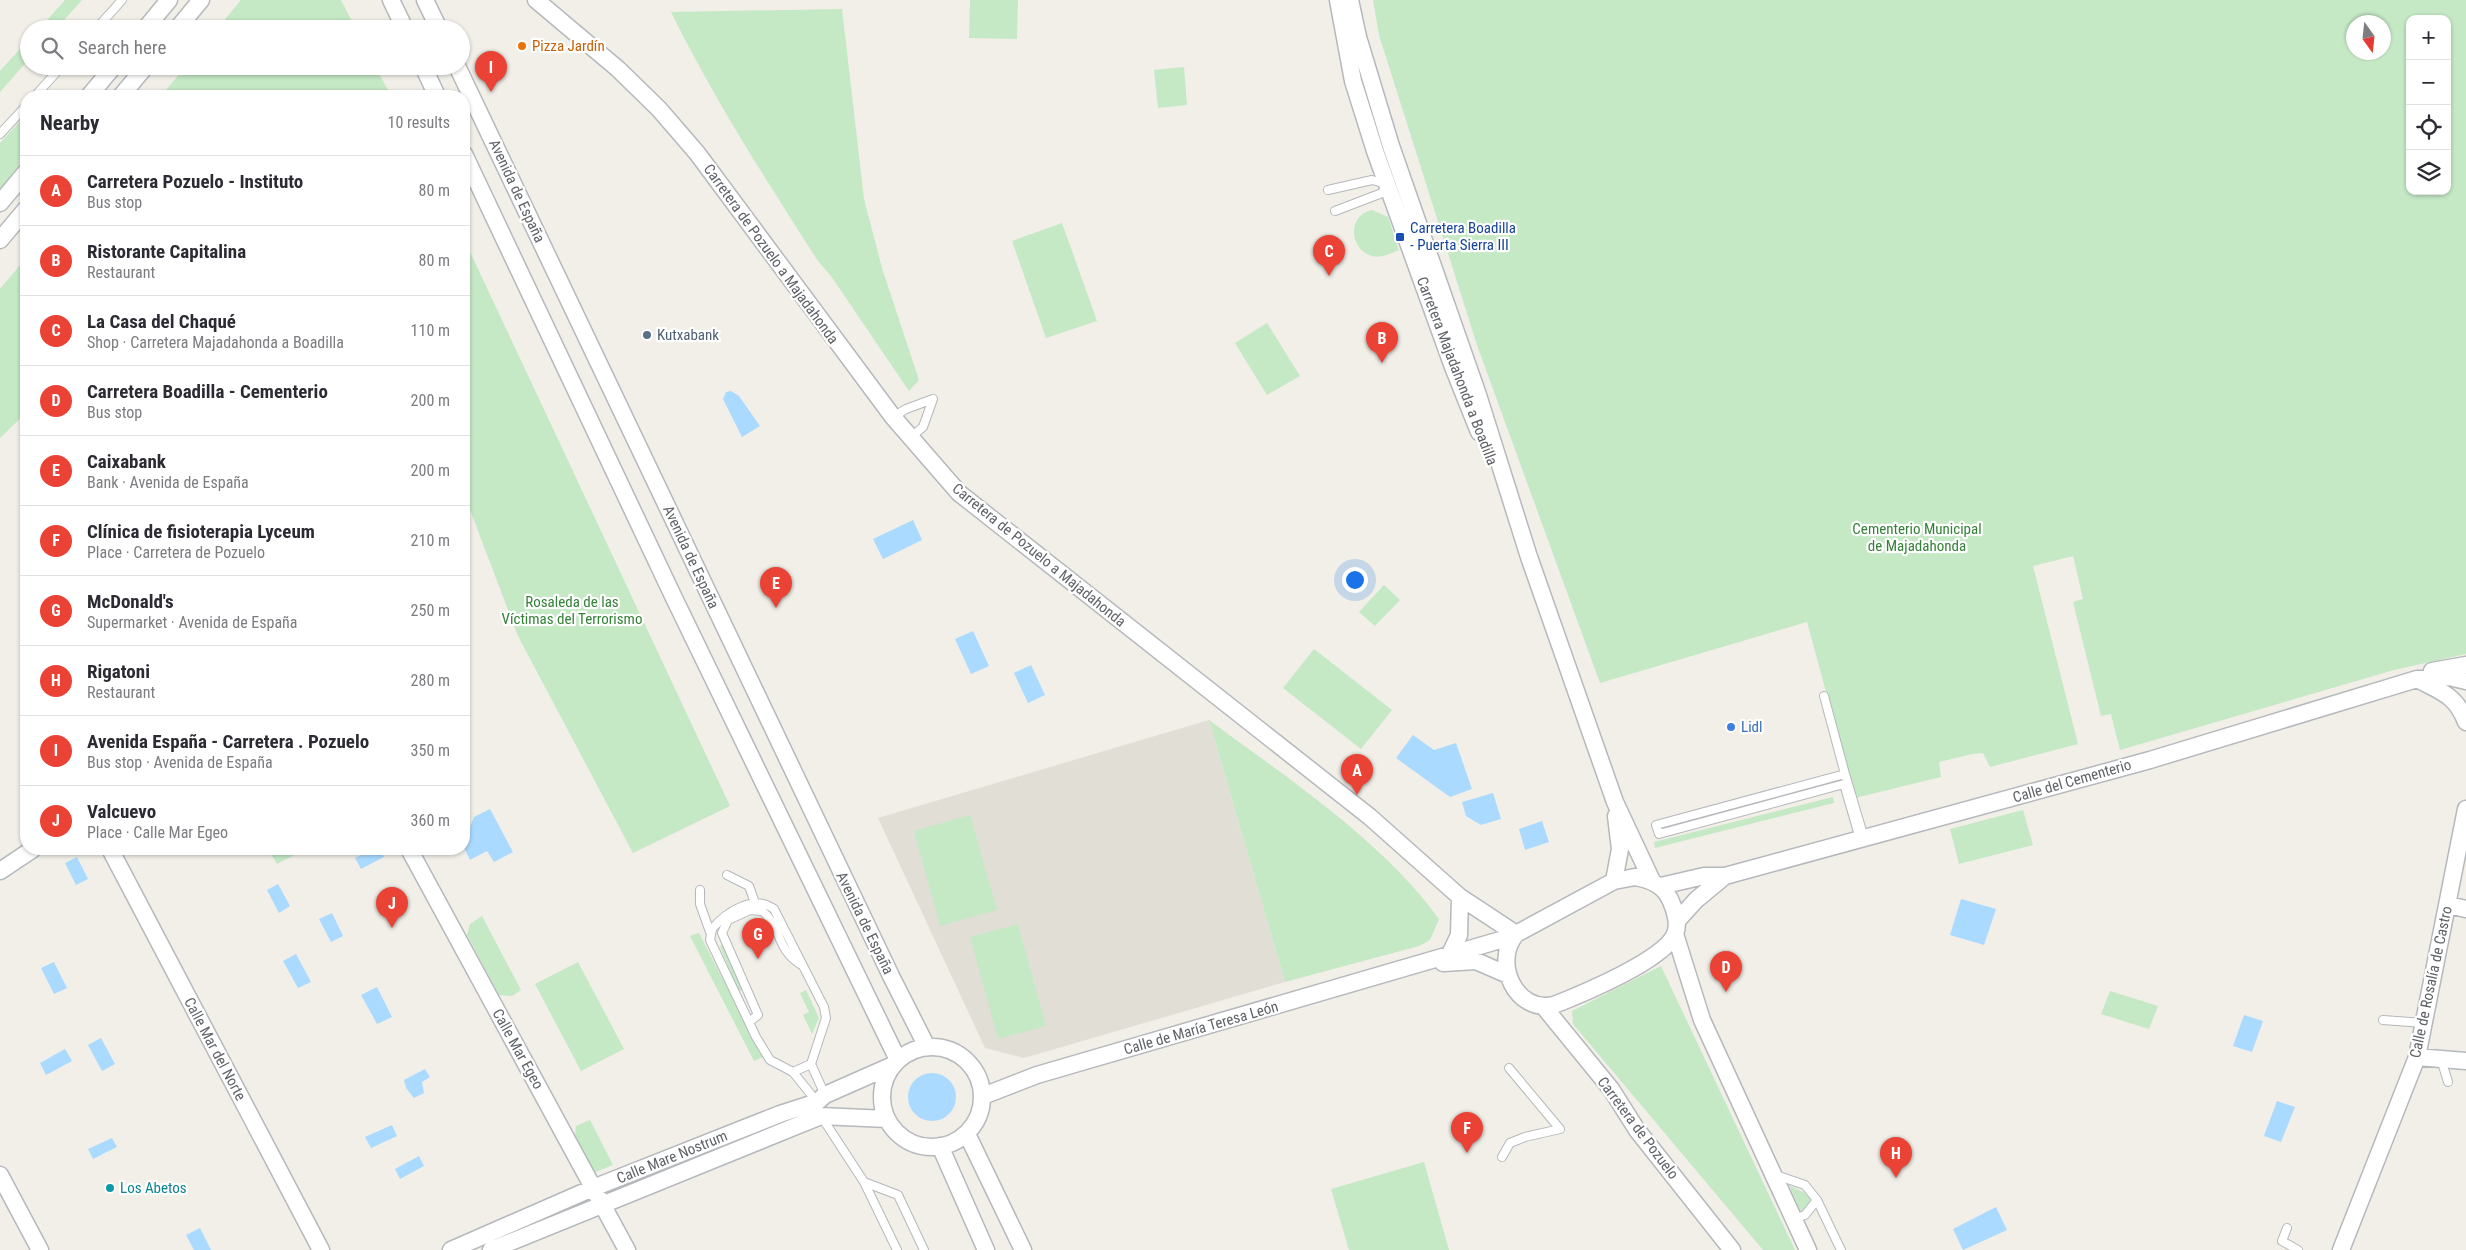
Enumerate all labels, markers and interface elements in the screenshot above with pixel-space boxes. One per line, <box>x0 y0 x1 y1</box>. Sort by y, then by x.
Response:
north arrow <box>2346 15 2391 60</box>
map controls <box>2406 15 2451 195</box>
button: + <box>2406 15 2451 60</box>
search box <box>20 20 470 75</box>
icon: search <box>38 34 66 62</box>
text: Search here <box>78 36 166 59</box>
place label: Pizza Jardín <box>532 37 605 55</box>
marker: Pizza Jardín <box>516 40 528 52</box>
pin: I <box>475 51 507 92</box>
button: − <box>2406 60 2451 105</box>
button: locate <box>2406 105 2451 150</box>
text: Nearby <box>40 111 99 135</box>
text: 10 results <box>388 113 450 132</box>
street label: Avenida de España <box>485 137 549 245</box>
button: layers <box>2406 150 2451 195</box>
street label: Carretera de Pozuelo a Majadahonda <box>700 161 842 347</box>
text: Carretera Pozuelo - Instituto <box>87 170 303 193</box>
text: A <box>51 181 61 200</box>
text: 80 m <box>418 181 450 200</box>
text: Bus stop <box>87 193 142 212</box>
place label: Carretera Boadilla - Puerta Sierra III <box>1410 219 1516 254</box>
marker: Carretera Boadilla - Puerta Sierra III <box>1394 231 1406 243</box>
pin: C <box>1313 235 1345 276</box>
text: Ristorante Capitalina <box>87 240 246 263</box>
text: B <box>52 251 60 270</box>
text: 80 m <box>418 251 450 270</box>
text: Restaurant <box>87 263 155 282</box>
street label: Carretera Majadahonda a Boadilla <box>1413 274 1501 468</box>
text: La Casa del Chaqué <box>87 310 236 333</box>
text: C <box>51 321 61 340</box>
text: 110 m <box>411 321 450 340</box>
pin: B <box>1366 322 1398 363</box>
place label: Kutxabank <box>657 326 719 344</box>
marker: Kutxabank <box>641 329 653 341</box>
text: Shop · Carretera Majadahonda a Boadilla <box>87 333 344 352</box>
text: Carretera Boadilla - Cementerio <box>87 380 328 403</box>
text: D <box>51 391 61 410</box>
text: 200 m <box>411 391 450 410</box>
text: Bus stop <box>87 403 142 422</box>
text: Caixabank <box>87 450 166 473</box>
text: E <box>52 461 60 480</box>
text: 200 m <box>411 461 450 480</box>
text: Bank · Avenida de España <box>87 473 249 492</box>
street label: Carretera de Pozuelo a Majadahonda <box>949 479 1129 631</box>
street label: Avenida de España <box>659 503 723 611</box>
text: Clínica de fisioterapia Lyceum <box>87 520 315 543</box>
park label: Cementerio Municipal de Majadahonda <box>1852 520 1982 555</box>
text: F <box>52 531 60 550</box>
text: 210 m <box>411 531 450 550</box>
text: Place · Carretera de Pozuelo <box>87 543 265 562</box>
pin: E <box>760 567 792 608</box>
your location <box>1342 567 1368 593</box>
text: McDonald's <box>87 590 174 613</box>
park label: Rosaleda de las Víctimas del Terrorismo <box>502 593 642 628</box>
text: G <box>51 601 61 620</box>
text: 250 m <box>411 601 450 620</box>
text: Supermarket · Avenida de España <box>87 613 298 632</box>
text: Rigatoni <box>87 660 150 683</box>
text: H <box>51 671 61 690</box>
text: 280 m <box>411 671 450 690</box>
text: Restaurant <box>87 683 155 702</box>
place label: Lidl <box>1741 718 1762 736</box>
marker: Lidl <box>1725 721 1737 733</box>
text: Avenida España - Carretera . Pozuelo <box>87 730 369 753</box>
text: I <box>54 741 58 760</box>
text: 350 m <box>411 741 450 760</box>
text: Bus stop · Avenida de España <box>87 753 273 772</box>
pin: A <box>1341 754 1373 795</box>
street label: Calle del Cementerio <box>2011 755 2133 807</box>
text: Valcuevo <box>87 800 156 823</box>
text: J <box>52 811 60 830</box>
text: 360 m <box>411 811 450 830</box>
text: Place · Calle Mar Egeo <box>87 823 228 842</box>
street label: Avenida de España <box>832 869 898 977</box>
pin: J <box>376 887 408 928</box>
street label: Calle de Rosalía de Castro <box>2406 904 2456 1060</box>
pin: G <box>742 918 774 959</box>
pin: D <box>1710 951 1742 992</box>
street label: Calle Mar del Norte <box>180 994 250 1104</box>
street label: Calle de María Teresa León <box>1122 997 1280 1059</box>
street label: Calle Mar Egeo <box>489 1006 547 1092</box>
street label: Carretera de Pozuelo <box>1594 1073 1682 1183</box>
pin: F <box>1451 1112 1483 1153</box>
street label: Calle Mare Nostrum <box>614 1127 730 1187</box>
pin: H <box>1880 1137 1912 1178</box>
place label: Los Abetos <box>120 1179 187 1197</box>
marker: Los Abetos <box>104 1182 116 1194</box>

